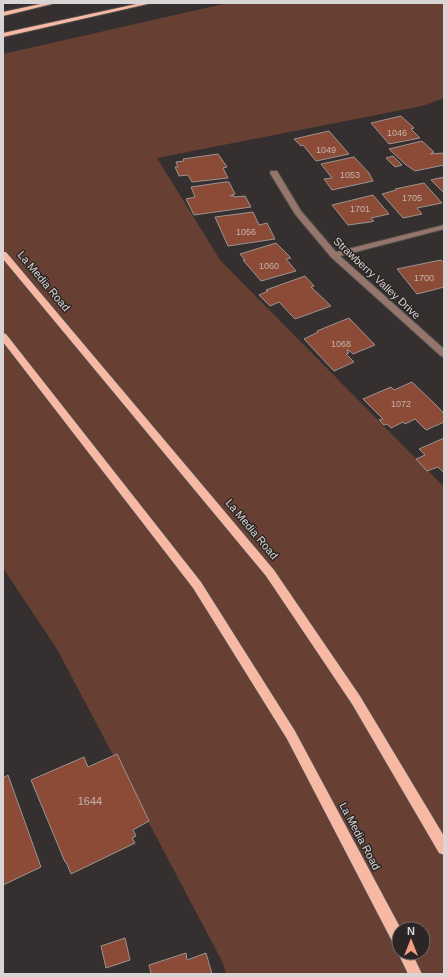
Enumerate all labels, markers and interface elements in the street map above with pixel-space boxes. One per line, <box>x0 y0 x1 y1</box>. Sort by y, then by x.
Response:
house number: 1046 <box>387 128 407 138</box>
house number: 1049 <box>316 145 336 155</box>
house number: 1053 <box>340 170 360 180</box>
house number: 1705 <box>402 193 422 203</box>
house number: 1701 <box>350 204 370 214</box>
house number: 1056 <box>236 227 256 237</box>
street label: Strawberry Valley Drive <box>331 235 423 321</box>
street label: La Media Road <box>15 249 73 313</box>
house number: 1060 <box>259 261 279 271</box>
house number: 1700 <box>414 273 434 283</box>
house number: 1068 <box>331 339 351 349</box>
house number: 1072 <box>391 399 411 409</box>
street label: La Media Road <box>223 497 281 561</box>
house number: 1644 <box>78 795 102 807</box>
street label: La Media Road <box>337 800 383 872</box>
north arrow <box>391 921 431 961</box>
text: N <box>407 925 415 937</box>

